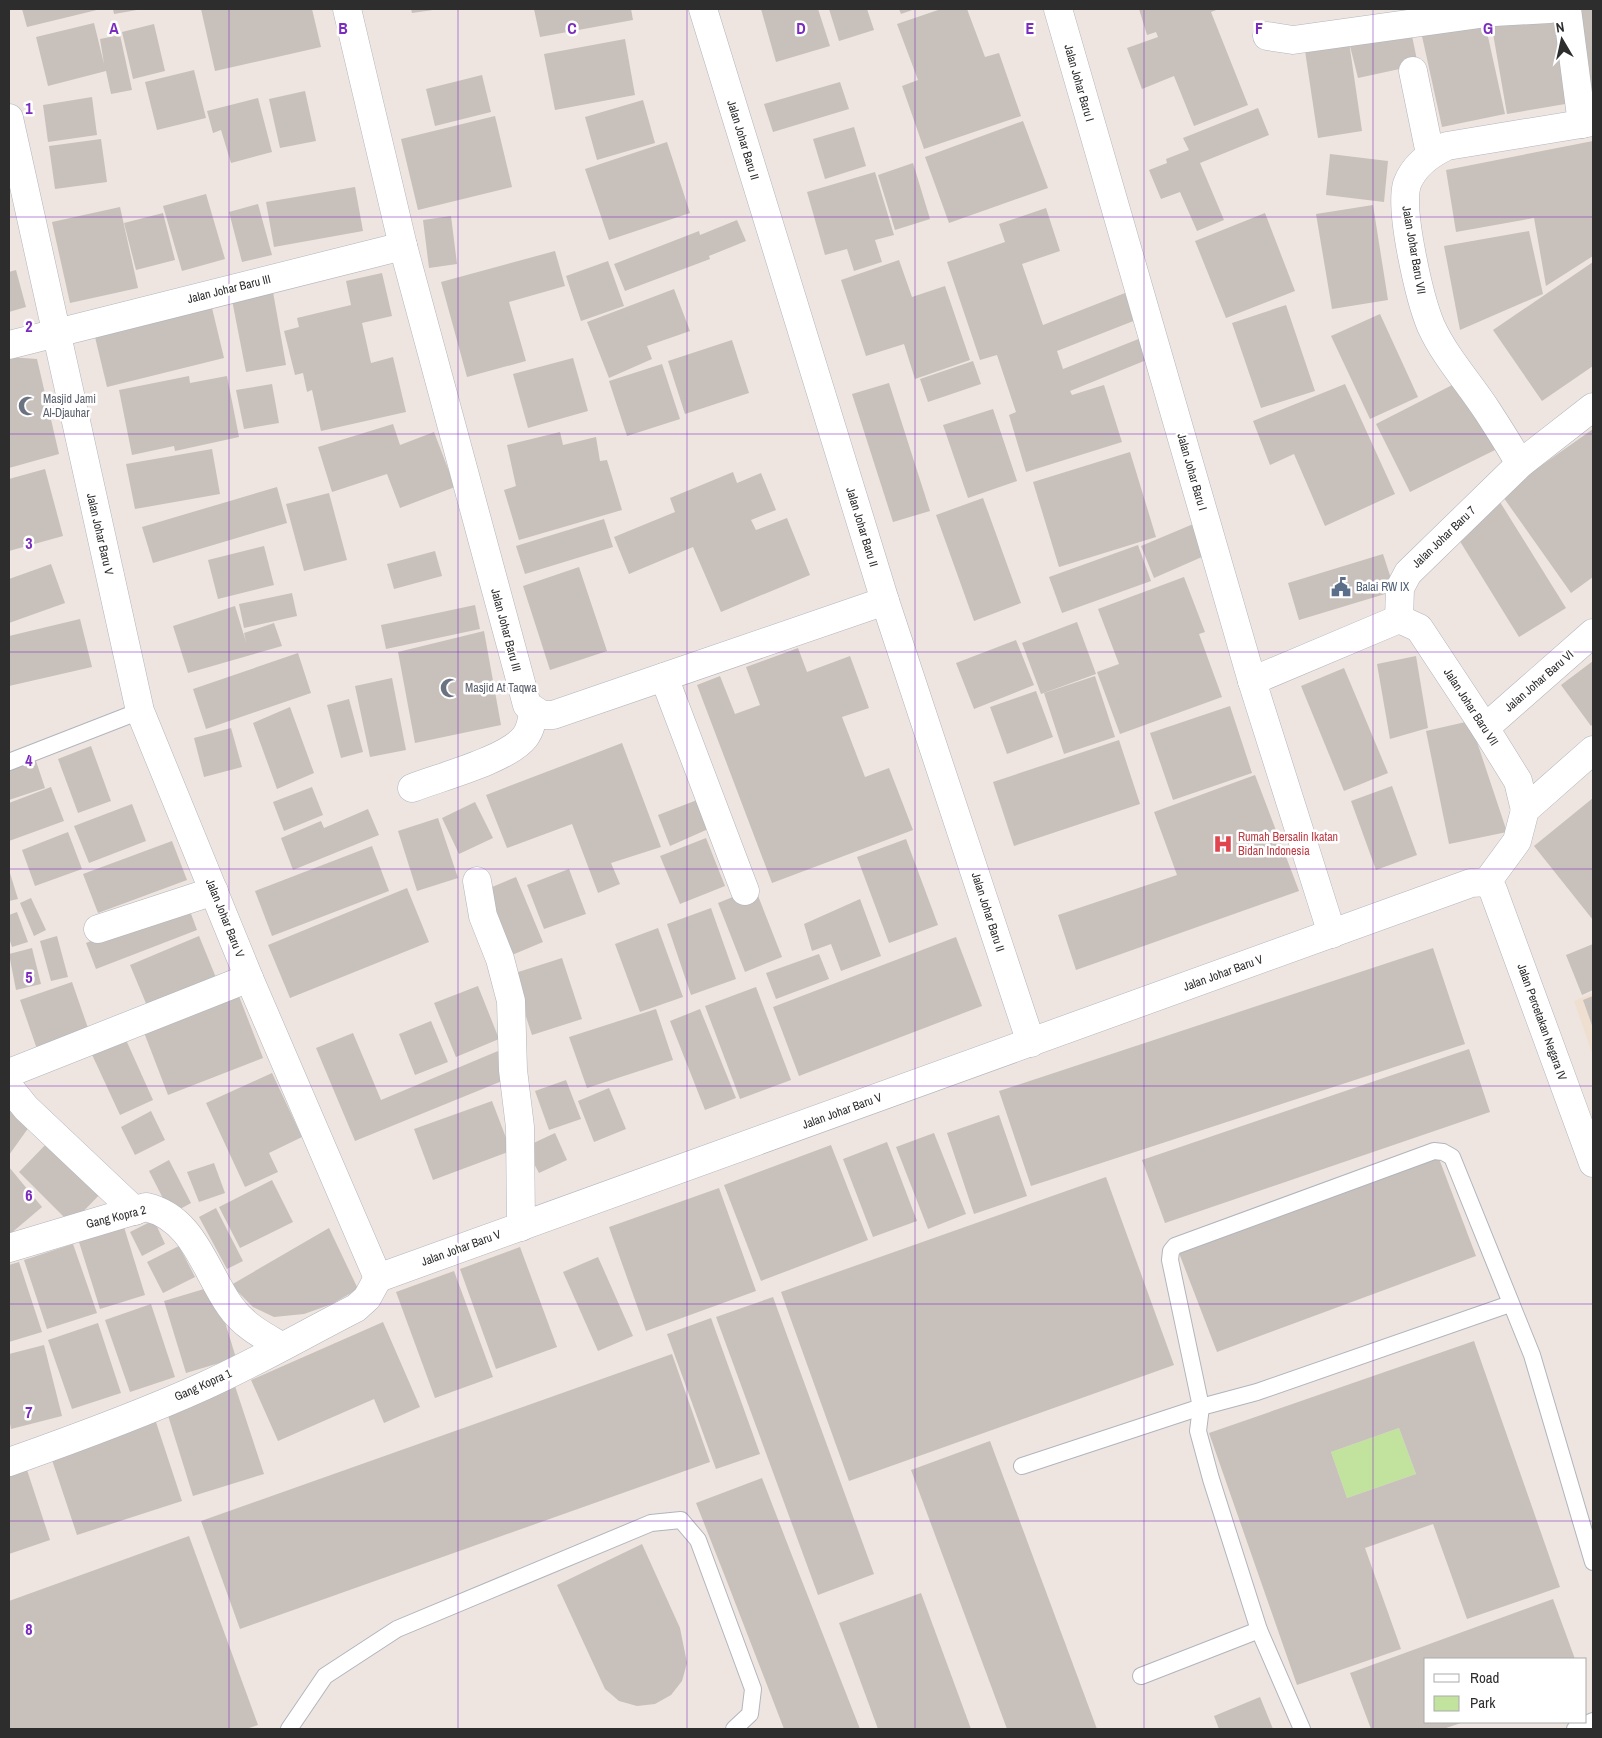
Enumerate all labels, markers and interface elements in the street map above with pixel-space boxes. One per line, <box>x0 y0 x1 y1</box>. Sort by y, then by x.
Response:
north arrow <box>1537 15 1587 65</box>
text: A <box>109 17 119 39</box>
text: B <box>338 17 348 39</box>
text: C <box>567 17 577 39</box>
text: D <box>796 17 806 39</box>
text: E <box>1026 17 1035 39</box>
text: F <box>1255 17 1263 39</box>
text: G <box>1483 17 1493 39</box>
text: N <box>1554 18 1565 37</box>
street label: Jalan Johar Baru I <box>1060 42 1098 124</box>
text: 1 <box>25 97 33 119</box>
street label: Jalan Johar Baru II <box>723 98 763 182</box>
street label: Jalan Johar Baru VII <box>1398 205 1430 295</box>
street label: Jalan Johar Baru III <box>186 271 272 307</box>
text: 2 <box>25 315 33 337</box>
place label: Masjid Jami Al-Djauhar <box>42 391 96 421</box>
mosque icon: Masjid Jami Al-Djauhar <box>17 395 39 417</box>
street label: Jalan Johar Baru I <box>1173 431 1211 513</box>
street label: Jalan Johar Baru II <box>842 485 882 569</box>
street label: Jalan Johar Baru V <box>83 491 117 577</box>
street label: Jalan Johar Baru 7 <box>1409 502 1480 571</box>
text: 3 <box>25 532 33 554</box>
public building icon: Balai RW IX <box>1330 576 1352 598</box>
place label: Balai RW IX <box>1356 579 1410 595</box>
street label: Jalan Johar Baru III <box>487 587 525 673</box>
street label: Jalan Johar Baru VI <box>1501 647 1577 715</box>
street label: Jalan Johar Baru VII <box>1440 665 1502 749</box>
mosque icon: Masjid At Taqwa <box>439 677 461 699</box>
place label: Masjid At Taqwa <box>465 680 537 696</box>
text: 4 <box>25 749 33 771</box>
place label: Rumah Bersalin Ikatan Bidan Indonesia <box>1238 829 1338 859</box>
hospital icon: Rumah Bersalin Ikatan Bidan Indonesia <box>1212 833 1234 855</box>
street label: Jalan Johar Baru II <box>968 870 1008 954</box>
street label: Jalan Johar Baru V <box>202 876 248 960</box>
street label: Jalan Johar Baru V <box>1181 951 1265 995</box>
street label: Jalan Percetakan Negara IV <box>1513 961 1571 1083</box>
text: 5 <box>25 966 33 988</box>
street label: Jalan Johar Baru V <box>800 1089 884 1133</box>
text: 6 <box>25 1184 33 1206</box>
street label: Gang Kopra 2 <box>84 1202 148 1232</box>
street label: Jalan Johar Baru V <box>419 1226 503 1270</box>
street label: Gang Kopra 1 <box>172 1365 235 1405</box>
text: 7 <box>25 1401 33 1423</box>
text: 8 <box>25 1618 33 1640</box>
legend <box>1424 1658 1587 1723</box>
text: Road <box>1470 1667 1499 1688</box>
text: Park <box>1470 1692 1496 1713</box>

